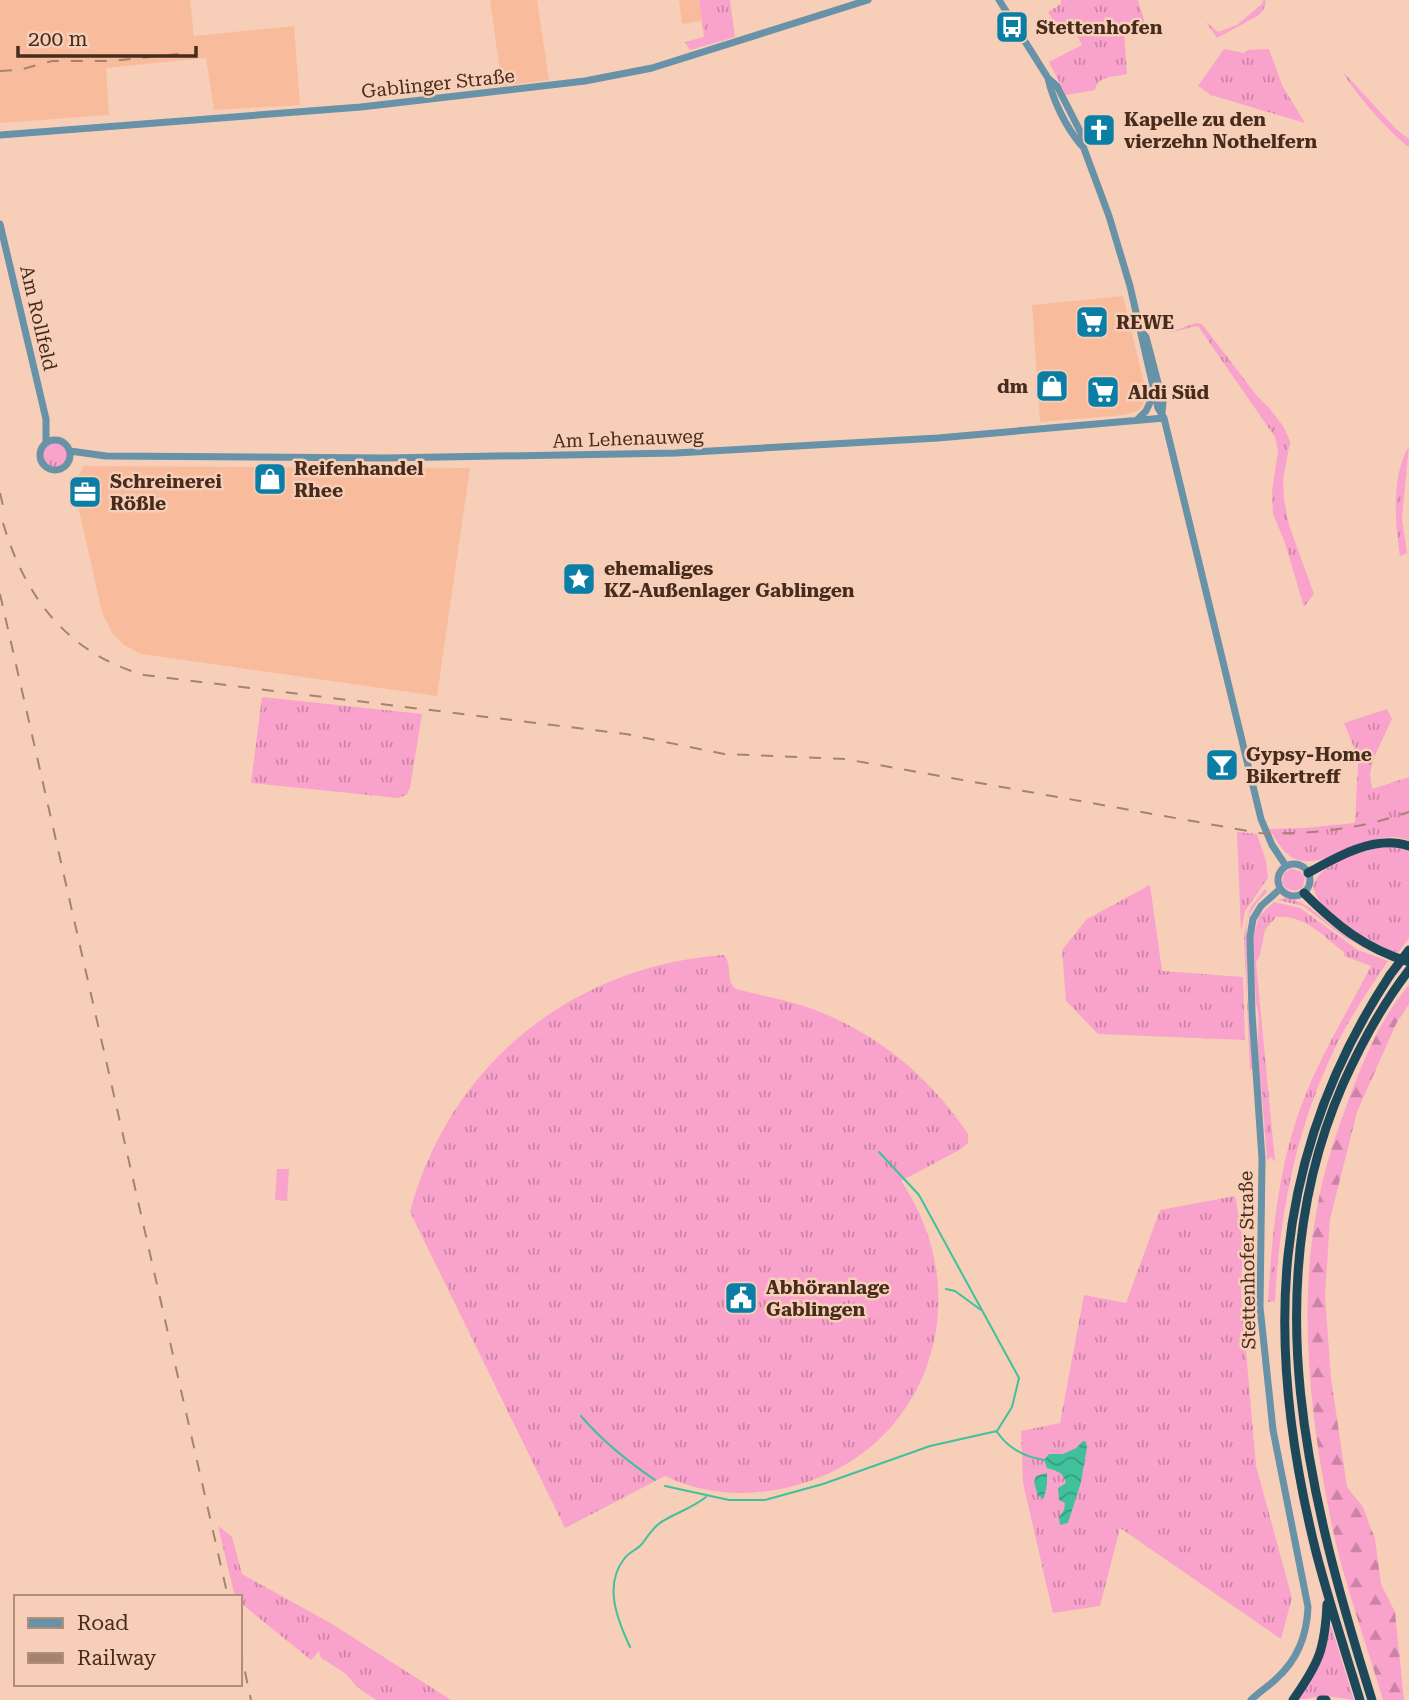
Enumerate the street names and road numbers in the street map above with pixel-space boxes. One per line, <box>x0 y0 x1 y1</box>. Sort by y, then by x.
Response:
street label: Gablinger Straße <box>360 64 516 103</box>
street label: Am Rollfeld <box>15 263 62 373</box>
street label: Am Lehenauweg <box>552 424 704 453</box>
street label: Stettenhofer Straße <box>1234 1170 1261 1350</box>

